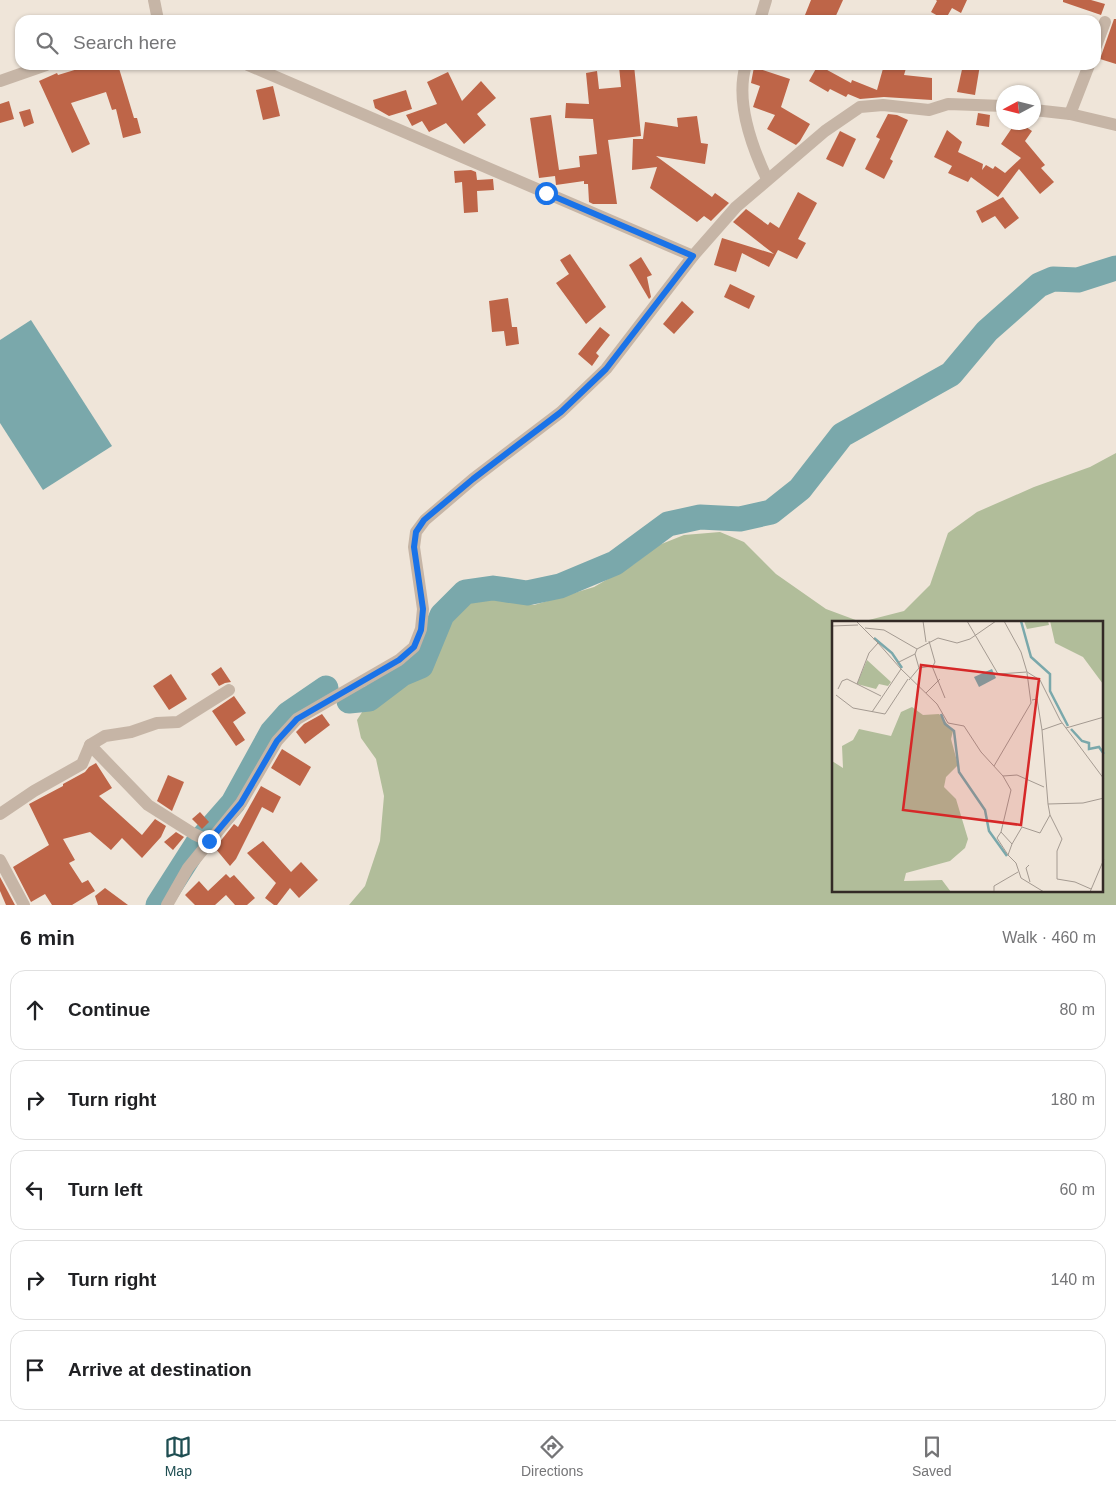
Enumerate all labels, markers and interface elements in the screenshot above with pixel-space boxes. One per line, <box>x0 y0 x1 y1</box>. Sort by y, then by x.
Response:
search box <box>15 15 1101 70</box>
icon: search <box>33 29 61 57</box>
text: Search here <box>73 32 177 53</box>
north arrow <box>996 85 1041 130</box>
route start <box>535 182 558 205</box>
inset map <box>832 621 1104 892</box>
route end <box>198 830 221 853</box>
text: 6 min <box>20 926 75 949</box>
text: Walk · 460 m <box>1002 929 1096 946</box>
icon: ahead <box>21 996 49 1024</box>
text: Continue <box>68 999 150 1020</box>
text: 80 m <box>1059 1001 1095 1018</box>
icon: right <box>21 1086 49 1114</box>
text: Turn right <box>68 1089 156 1110</box>
text: 180 m <box>1051 1091 1095 1108</box>
icon: left <box>21 1176 49 1204</box>
text: Turn left <box>68 1179 143 1200</box>
text: 60 m <box>1059 1181 1095 1198</box>
icon: right <box>21 1266 49 1294</box>
text: Turn right <box>68 1269 156 1290</box>
text: 140 m <box>1051 1271 1095 1288</box>
icon: arrive <box>21 1356 49 1384</box>
text: Arrive at destination <box>68 1359 252 1380</box>
tab: Map <box>164 1433 192 1479</box>
tab: Directions <box>521 1433 583 1479</box>
tab: Saved <box>912 1433 952 1479</box>

